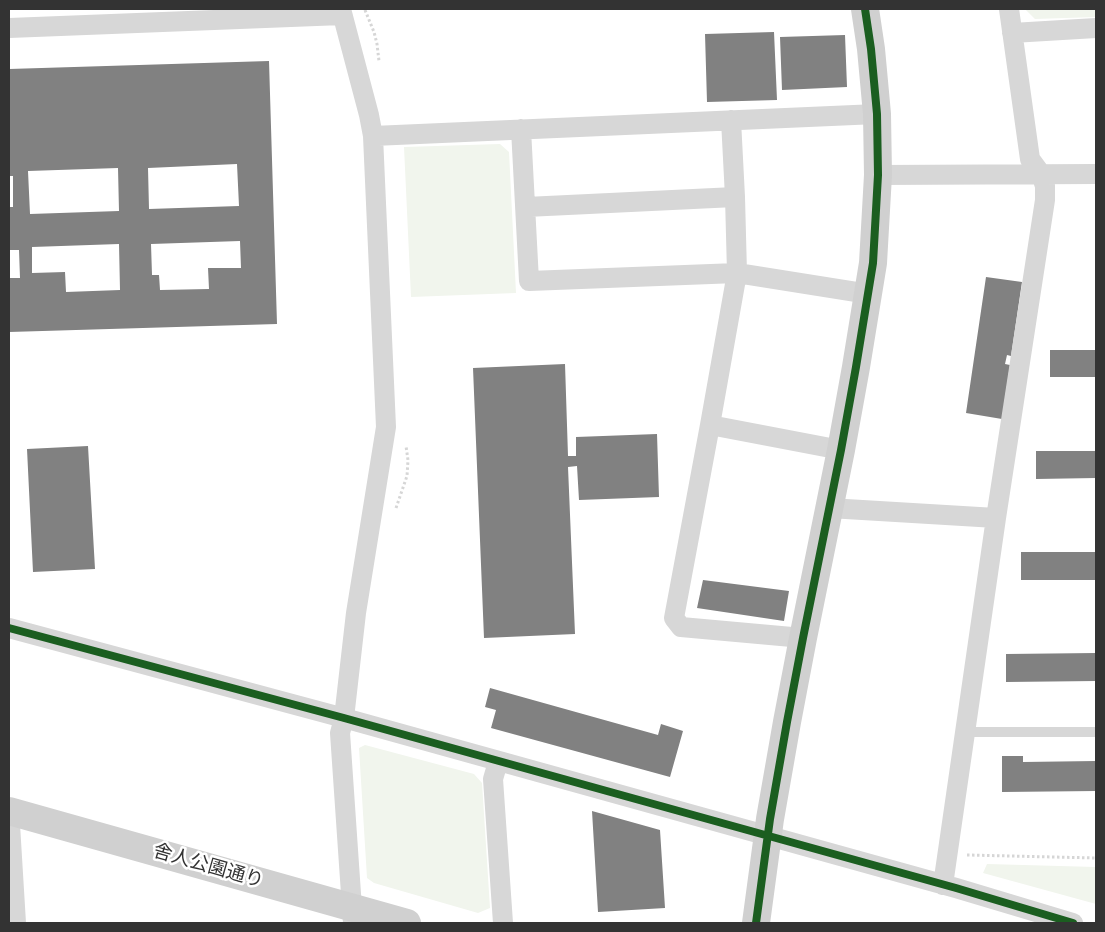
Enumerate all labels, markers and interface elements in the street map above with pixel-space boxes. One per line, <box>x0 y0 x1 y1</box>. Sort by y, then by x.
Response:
street label: 舎人公園通り <box>150 840 266 894</box>

